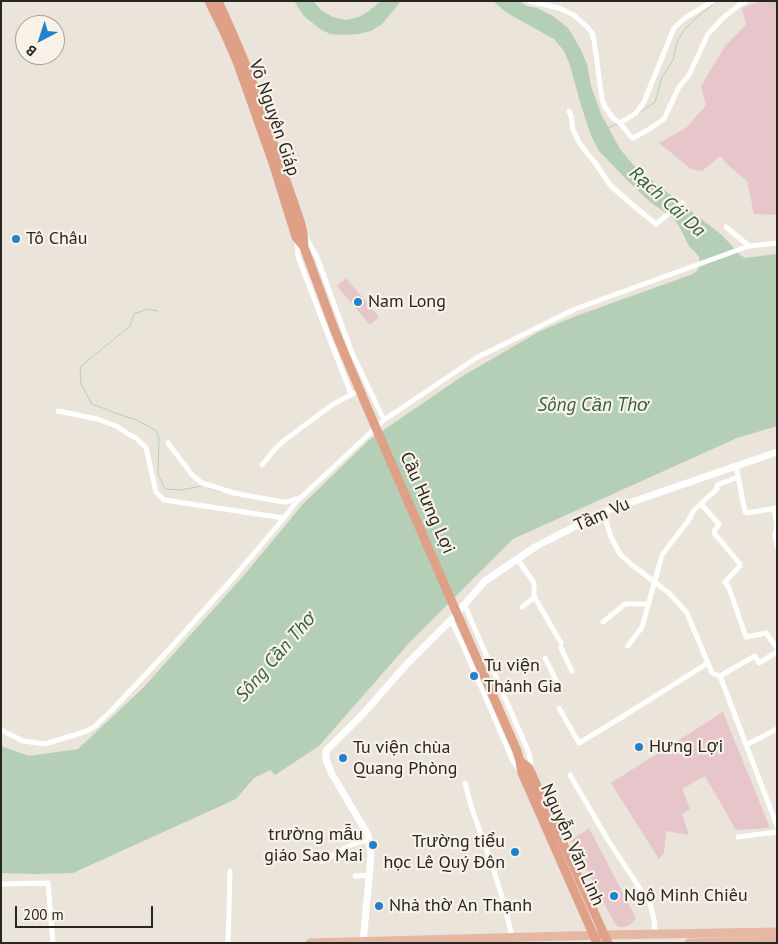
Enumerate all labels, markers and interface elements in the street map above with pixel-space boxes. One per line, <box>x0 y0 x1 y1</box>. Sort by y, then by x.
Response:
north arrow <box>15 15 65 65</box>
text: B <box>22 41 40 60</box>
street label: Võ Nguyên Giáp <box>244 57 304 179</box>
water label: Rạch Cái Da <box>624 162 710 242</box>
place label: Tô Châu <box>26 228 87 250</box>
marker: Tô Châu <box>10 233 22 245</box>
place label: Nam Long <box>368 291 446 313</box>
marker: Nam Long <box>352 296 364 308</box>
water label: Sông Cần Thơ <box>537 395 649 417</box>
street label: Cầu Hưng Lợi <box>395 449 459 557</box>
street label: Tầm Vu <box>571 493 633 537</box>
water label: Sông Cần Thơ <box>231 608 321 706</box>
place label: Tu viện Thánh Gia <box>484 655 562 698</box>
marker: Tu viện Thánh Gia <box>468 670 480 682</box>
place label: Hưng Lợi <box>649 736 723 758</box>
place label: Tu viện chùa Quang Phòng <box>353 737 457 780</box>
marker: Hưng Lợi <box>633 741 645 753</box>
marker: Tu viện chùa Quang Phòng <box>337 752 349 764</box>
street label: Nguyễn Văn Linh <box>535 781 609 909</box>
place label: trường mẫu giáo Sao Mai <box>264 824 363 866</box>
place label: Trường tiểu học Lê Quý Đôn <box>383 831 505 874</box>
marker: trường mẫu giáo Sao Mai <box>367 839 379 851</box>
marker: Trường tiểu học Lê Quý Đôn <box>509 846 521 858</box>
place label: Ngô Minh Chiêu <box>624 885 748 907</box>
marker: Ngô Minh Chiêu <box>608 890 620 902</box>
place label: Nhà thờ An Thạnh <box>389 895 532 917</box>
scale bar <box>18 896 155 928</box>
marker: Nhà thờ An Thạnh <box>373 900 385 912</box>
text: 200 m <box>23 905 64 924</box>

